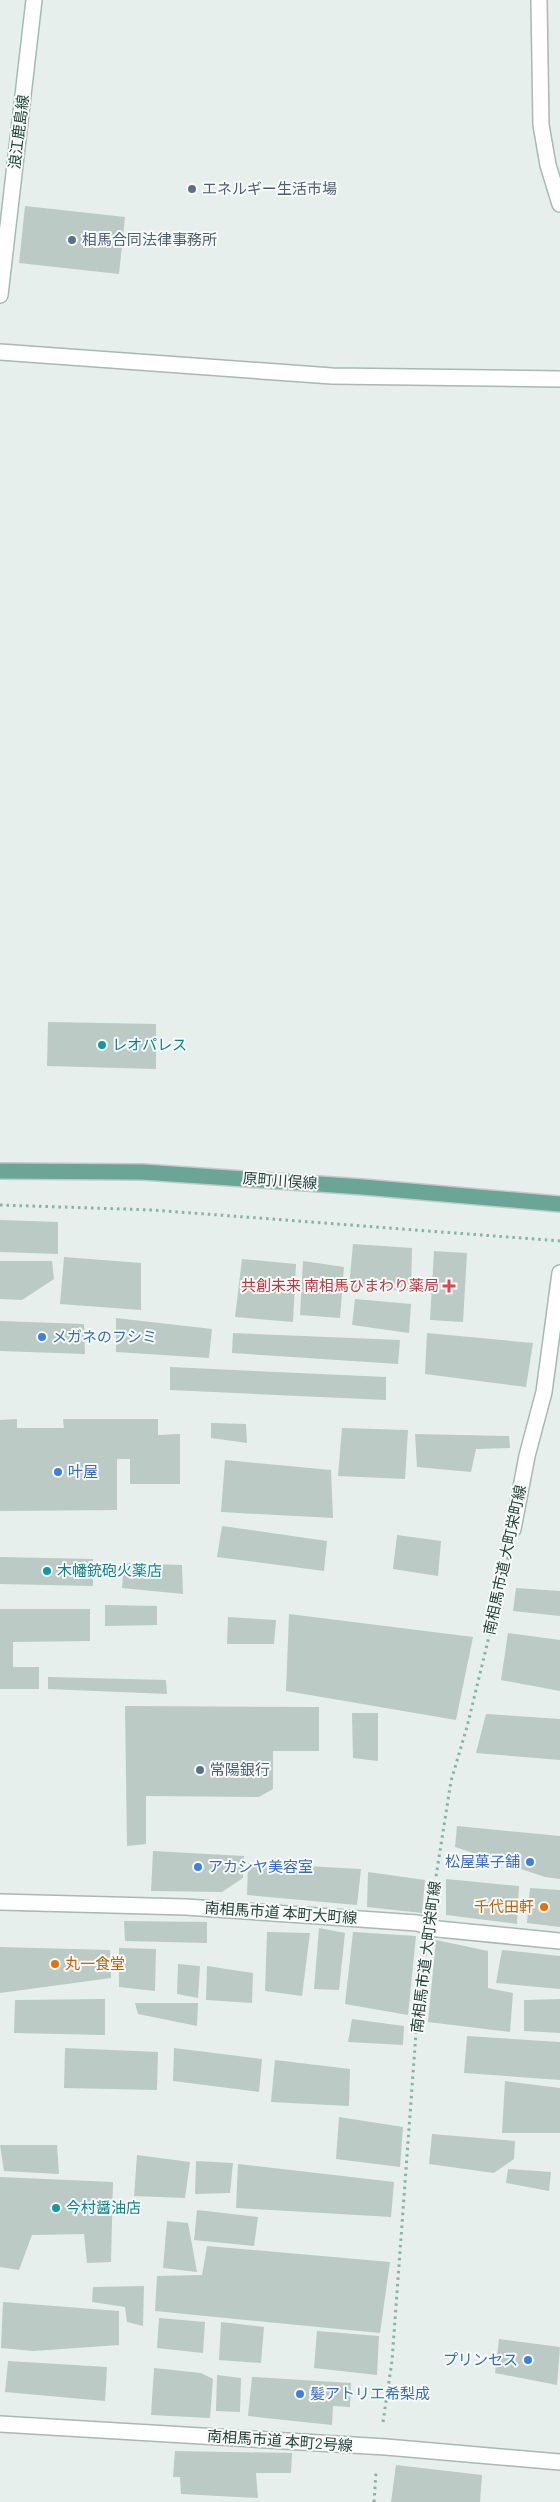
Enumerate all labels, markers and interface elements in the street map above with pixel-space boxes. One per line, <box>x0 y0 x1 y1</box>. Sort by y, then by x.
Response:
street label: 浪江鹿島線 <box>5 94 32 170</box>
place label: エネルギー生活市場 <box>202 179 337 197</box>
marker: エネルギー生活市場 <box>186 183 198 195</box>
place label: 相馬合同法律事務所 <box>82 230 217 248</box>
marker: 相馬合同法律事務所 <box>66 234 78 246</box>
place label: レオパレス <box>112 1035 187 1053</box>
marker: レオパレス <box>96 1039 108 1051</box>
street label: 原町川俣線 <box>242 1168 318 1192</box>
place label: 共創未来 南相馬ひまわり薬局 <box>241 1276 439 1294</box>
marker: 共創未来 南相馬ひまわり薬局 <box>443 1280 455 1292</box>
place label: メガネのフシミ <box>52 1327 157 1345</box>
marker: メガネのフシミ <box>36 1331 48 1343</box>
place label: 叶屋 <box>68 1462 98 1480</box>
marker: 叶屋 <box>52 1466 64 1478</box>
street label: 南相馬市道 大町栄町線 <box>479 1483 529 1636</box>
place label: 木幡銃砲火薬店 <box>57 1561 162 1579</box>
marker: 木幡銃砲火薬店 <box>41 1565 53 1577</box>
place label: 常陽銀行 <box>210 1760 270 1778</box>
marker: 常陽銀行 <box>194 1764 206 1776</box>
place label: 松屋菓子舗 <box>445 1852 520 1870</box>
marker: 松屋菓子舗 <box>524 1856 536 1868</box>
place label: アカシヤ美容室 <box>208 1857 313 1875</box>
marker: アカシヤ美容室 <box>192 1861 204 1873</box>
street label: 南相馬市道 大町栄町線 <box>407 1880 443 2034</box>
place label: 千代田軒 <box>474 1897 534 1915</box>
street label: 南相馬市道 本町大町線 <box>204 1898 358 1926</box>
marker: 千代田軒 <box>538 1901 550 1913</box>
place label: 丸一食堂 <box>65 1954 125 1972</box>
marker: 丸一食堂 <box>49 1958 61 1970</box>
place label: 今村醤油店 <box>66 2198 141 2216</box>
marker: 今村醤油店 <box>50 2202 62 2214</box>
place label: プリンセス <box>443 2350 518 2368</box>
marker: プリンセス <box>522 2354 534 2366</box>
place label: 髪アトリエ希梨成 <box>310 2384 430 2402</box>
marker: 髪アトリエ希梨成 <box>294 2388 306 2400</box>
street label: 南相馬市道 本町2号線 <box>207 2426 354 2454</box>

